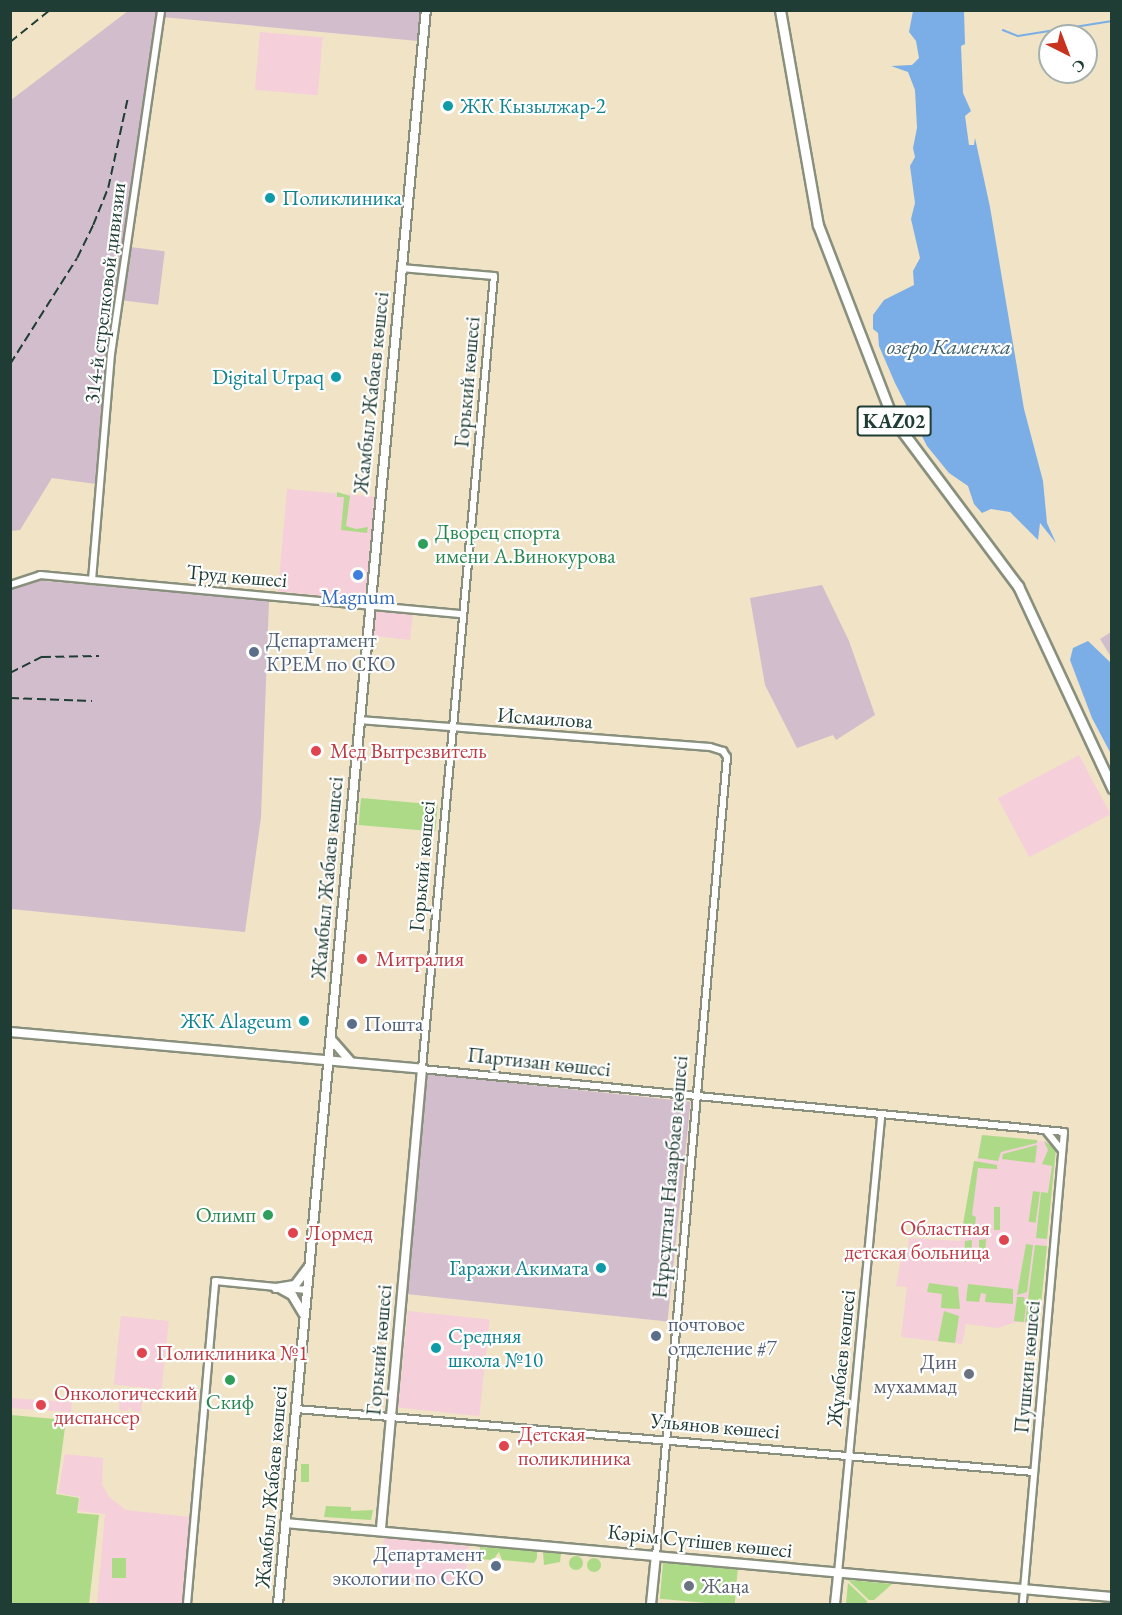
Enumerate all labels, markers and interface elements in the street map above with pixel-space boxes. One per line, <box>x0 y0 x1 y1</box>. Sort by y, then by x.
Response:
north arrow <box>1038 24 1098 84</box>
text: С <box>1068 55 1090 78</box>
place label: ЖК Кызылжар-2 <box>460 93 606 119</box>
marker: ЖК Кызылжар-2 <box>441 99 455 113</box>
street label: 314-й стрелковой дивизии <box>79 181 131 405</box>
place label: Поликлиника <box>282 185 402 211</box>
marker: Поликлиника <box>263 191 277 205</box>
street label: Жамбыл Жабаев көшесі <box>348 291 394 495</box>
street label: Горький көшесі <box>449 316 485 448</box>
water label: озеро Каменка <box>887 334 1011 360</box>
place label: Digital Urpaq <box>212 364 324 390</box>
marker: Digital Urpaq <box>329 370 343 384</box>
road number: KAZ02 <box>856 404 932 438</box>
place label: Дворец спорта имени А.Винокурова <box>435 519 616 569</box>
marker: Дворец спорта имени А.Винокурова <box>416 537 430 551</box>
street label: Труд көшесі <box>186 559 288 593</box>
marker: Magnum <box>351 568 365 582</box>
place label: Magnum <box>321 584 395 610</box>
place label: Департамент КРЕМ по СКО <box>266 627 395 677</box>
marker: Департамент КРЕМ по СКО <box>247 645 261 659</box>
street label: Исмаилова <box>496 702 594 734</box>
place label: Мед Вытрезвитель <box>330 738 487 764</box>
marker: Мед Вытрезвитель <box>307 742 325 760</box>
street label: Жамбыл Жабаев көшесі <box>306 776 348 980</box>
street label: Горький көшесі <box>404 800 440 932</box>
place label: Митралия <box>376 946 464 972</box>
marker: Митралия <box>353 950 371 968</box>
place label: ЖК Alageum <box>181 1008 292 1034</box>
place label: Пошта <box>364 1011 423 1037</box>
marker: ЖК Alageum <box>297 1014 311 1028</box>
marker: Пошта <box>345 1017 359 1031</box>
street label: Партизан көшесі <box>466 1042 612 1082</box>
street label: Нұрсұлтан Назарбаев көшесі <box>647 1054 693 1300</box>
place label: Олимп <box>196 1202 256 1228</box>
marker: Олимп <box>261 1208 275 1222</box>
place label: Областная детская больница <box>844 1215 990 1265</box>
place label: Лормед <box>306 1220 373 1246</box>
marker: Лормед <box>284 1224 302 1242</box>
marker: Областная детская больница <box>995 1231 1013 1249</box>
place label: Гаражи Акимата <box>449 1255 589 1281</box>
marker: Гаражи Акимата <box>594 1261 608 1275</box>
street label: Горький көшесі <box>361 1284 397 1416</box>
street label: Жұмбаев көшесі <box>821 1289 861 1427</box>
street label: Пушкин көшесі <box>1009 1299 1045 1435</box>
place label: почтовое отделение #7 <box>668 1311 777 1361</box>
place label: Средняя школа №10 <box>448 1323 543 1373</box>
marker: почтовое отделение #7 <box>649 1329 663 1343</box>
place label: Поликлиника №1 <box>156 1340 308 1366</box>
marker: Средняя школа №10 <box>429 1341 443 1355</box>
marker: Поликлиника №1 <box>133 1344 151 1362</box>
place label: Дин мухаммад <box>873 1349 957 1399</box>
marker: Дин мухаммад <box>962 1367 976 1381</box>
marker: Скиф <box>223 1373 237 1387</box>
place label: Онкологический диспансер <box>54 1380 197 1430</box>
street label: Жамбыл Жабаев көшесі <box>250 1385 292 1589</box>
place label: Скиф <box>206 1389 254 1415</box>
marker: Онкологический диспансер <box>32 1396 50 1414</box>
street label: Ульянов көшесі <box>649 1408 781 1444</box>
place label: Детская поликлиника <box>518 1421 631 1471</box>
marker: Детская поликлиника <box>495 1437 513 1455</box>
street label: Кәрім Сүтішев көшесі <box>606 1519 794 1563</box>
place label: Департамент экологии по СКО <box>333 1541 484 1591</box>
marker: Департамент экологии по СКО <box>489 1559 503 1573</box>
place label: Жаңа <box>701 1573 749 1599</box>
marker: Жаңа <box>682 1579 696 1593</box>

